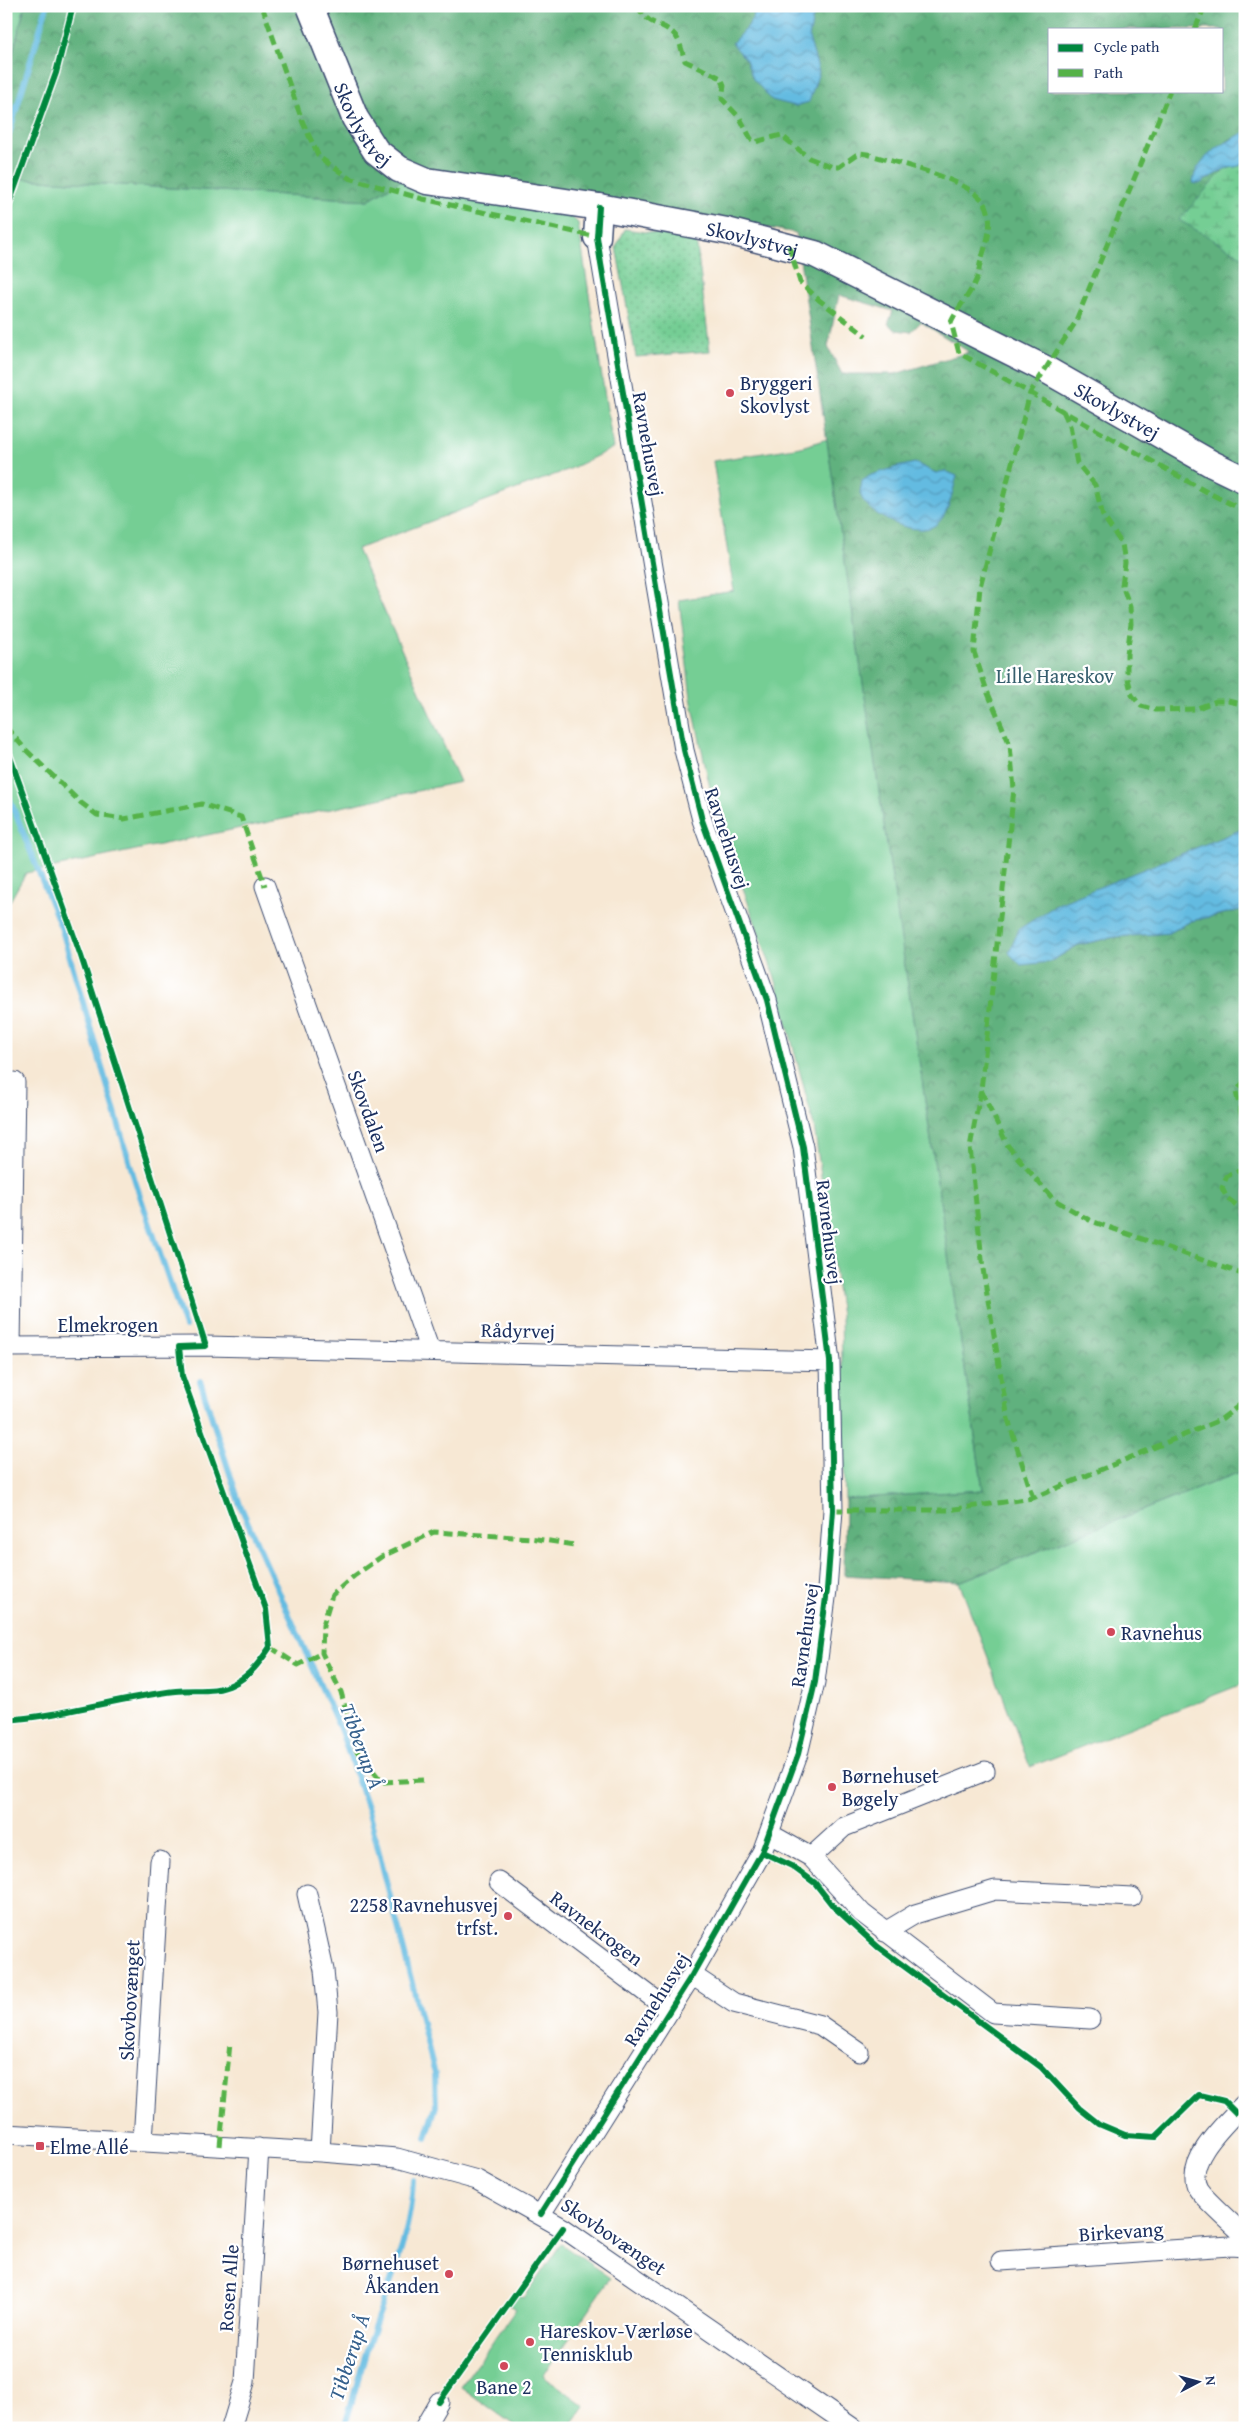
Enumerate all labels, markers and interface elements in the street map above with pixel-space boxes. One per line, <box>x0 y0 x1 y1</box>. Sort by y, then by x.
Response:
legend <box>1048 28 1224 92</box>
text: Cycle path <box>1094 36 1160 57</box>
text: Path <box>1094 62 1123 83</box>
street label: Skovlystvej <box>327 78 399 173</box>
street label: Skovlystvej <box>704 213 802 264</box>
place label: Bryggeri Skovlyst <box>740 368 813 420</box>
street label: Skovlystvej <box>1069 374 1165 446</box>
marker: Bryggeri Skovlyst <box>724 387 736 399</box>
street label: Ravnehusvej <box>626 390 672 498</box>
park label: Lille Hareskov <box>996 661 1114 690</box>
street label: Ravnehusvej <box>698 783 758 893</box>
street label: Skovdalen <box>341 1066 397 1156</box>
street label: Ravnehusvej <box>809 1178 851 1286</box>
street label: Elmekrogen <box>58 1310 158 1339</box>
street label: Rådyrvej <box>481 1315 555 1345</box>
street label: Ravnehusvej <box>782 1581 826 1689</box>
place label: Ravnehus <box>1121 1618 1202 1647</box>
marker: Ravnehus <box>1105 1626 1117 1638</box>
water label: Tibberup Å <box>332 1699 392 1794</box>
place label: Børnehuset Bøgely <box>842 1761 939 1813</box>
marker: Børnehuset Bøgely <box>826 1781 838 1793</box>
street label: Ravnekrogen <box>544 1883 650 1973</box>
place label: 2258 Ravnehusvej trfst. <box>350 1890 498 1942</box>
marker: 2258 Ravnehusvej trfst. <box>502 1910 514 1922</box>
street label: Skovbovænget <box>111 1939 147 2061</box>
street label: Ravnehusvej <box>616 1947 696 2051</box>
place label: Elme Allé <box>50 2132 129 2161</box>
marker: Elme Allé <box>34 2140 46 2152</box>
street label: Skovbovænget <box>556 2190 672 2282</box>
street label: Birkevang <box>1078 2214 1164 2248</box>
street label: Rosen Alle <box>210 2243 246 2333</box>
place label: Børnehuset Åkanden <box>342 2248 439 2300</box>
marker: Børnehuset Åkanden <box>443 2268 455 2280</box>
water label: Tibberup Å <box>320 2309 378 2404</box>
place label: Hareskov-Værløse Tennisklub <box>540 2316 693 2368</box>
marker: Hareskov-Værløse Tennisklub <box>524 2336 536 2348</box>
north arrow <box>1174 2356 1224 2406</box>
marker: Bane 2 <box>498 2360 510 2372</box>
place label: Bane 2 <box>476 2372 532 2401</box>
text: N <box>1200 2375 1221 2387</box>

